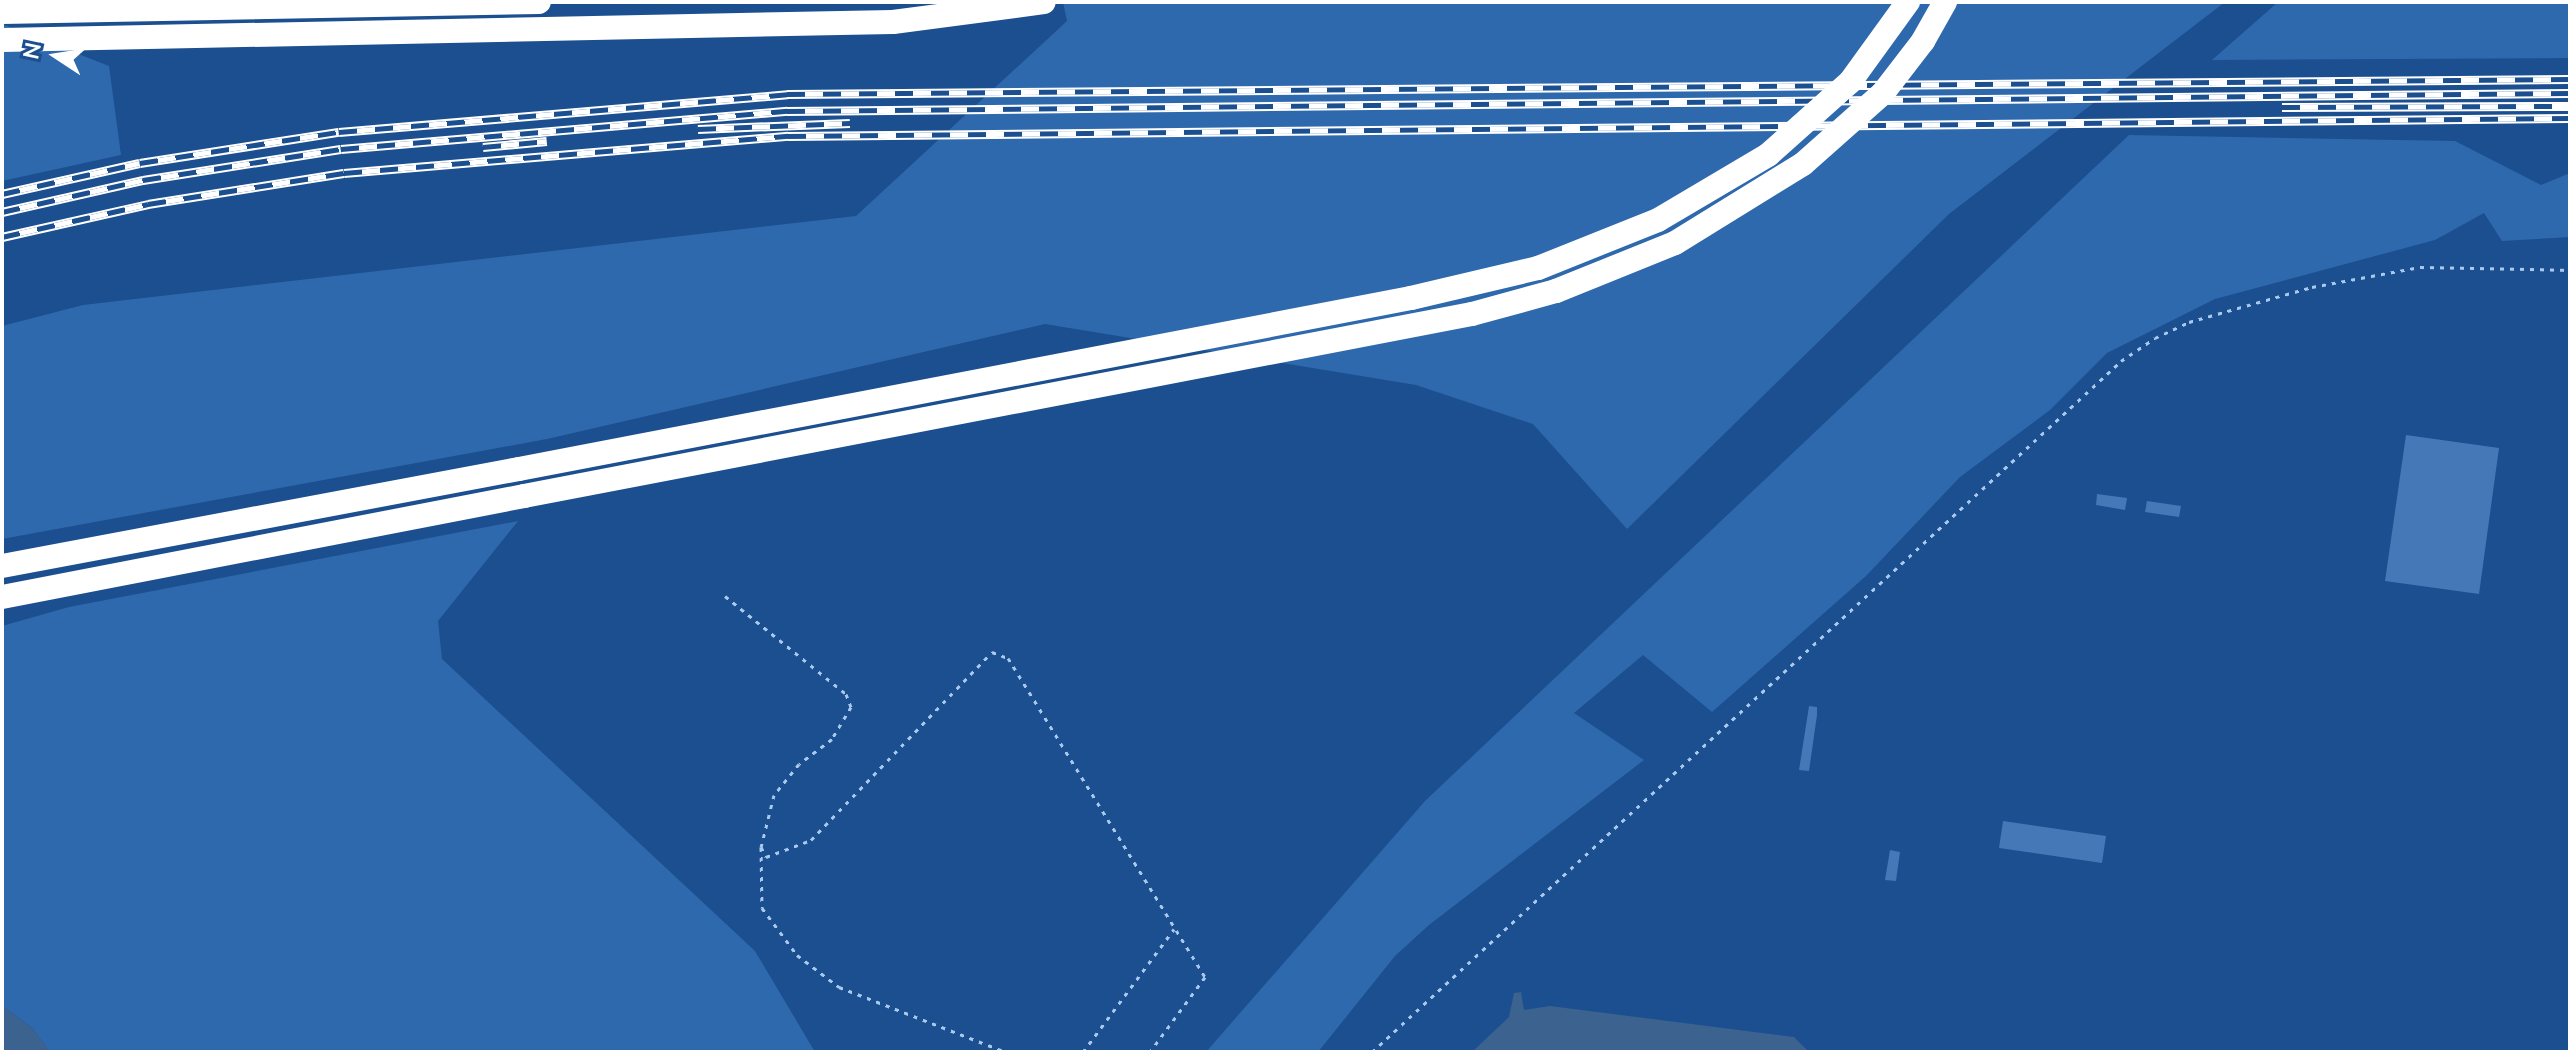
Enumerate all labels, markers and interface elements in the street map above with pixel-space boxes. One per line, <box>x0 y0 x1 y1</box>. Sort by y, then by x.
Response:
north arrow <box>16 16 96 96</box>
text: N <box>16 40 49 62</box>

